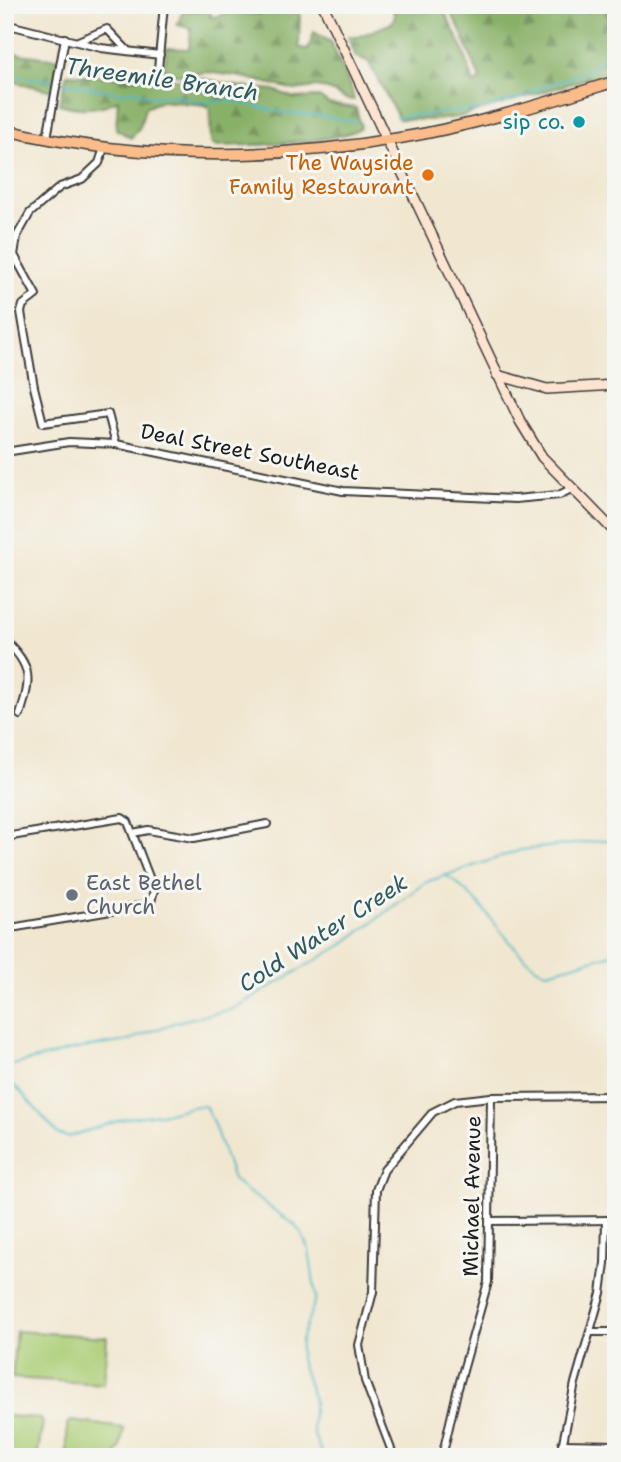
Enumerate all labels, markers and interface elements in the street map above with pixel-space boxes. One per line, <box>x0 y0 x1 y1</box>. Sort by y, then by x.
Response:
water label: Threemile Branch <box>63 51 261 107</box>
place label: sip co. <box>503 108 565 136</box>
marker: sip co. <box>571 114 587 130</box>
place label: The Wayside Family Restaurant <box>229 149 414 201</box>
marker: The Wayside Family Restaurant <box>420 167 436 183</box>
street label: Deal Street Southeast <box>138 417 362 487</box>
water label: Cold Water Creek <box>233 867 413 999</box>
place label: East Bethel Church <box>86 869 202 921</box>
marker: East Bethel Church <box>64 887 80 903</box>
street label: Michael Avenue <box>457 1115 487 1277</box>

